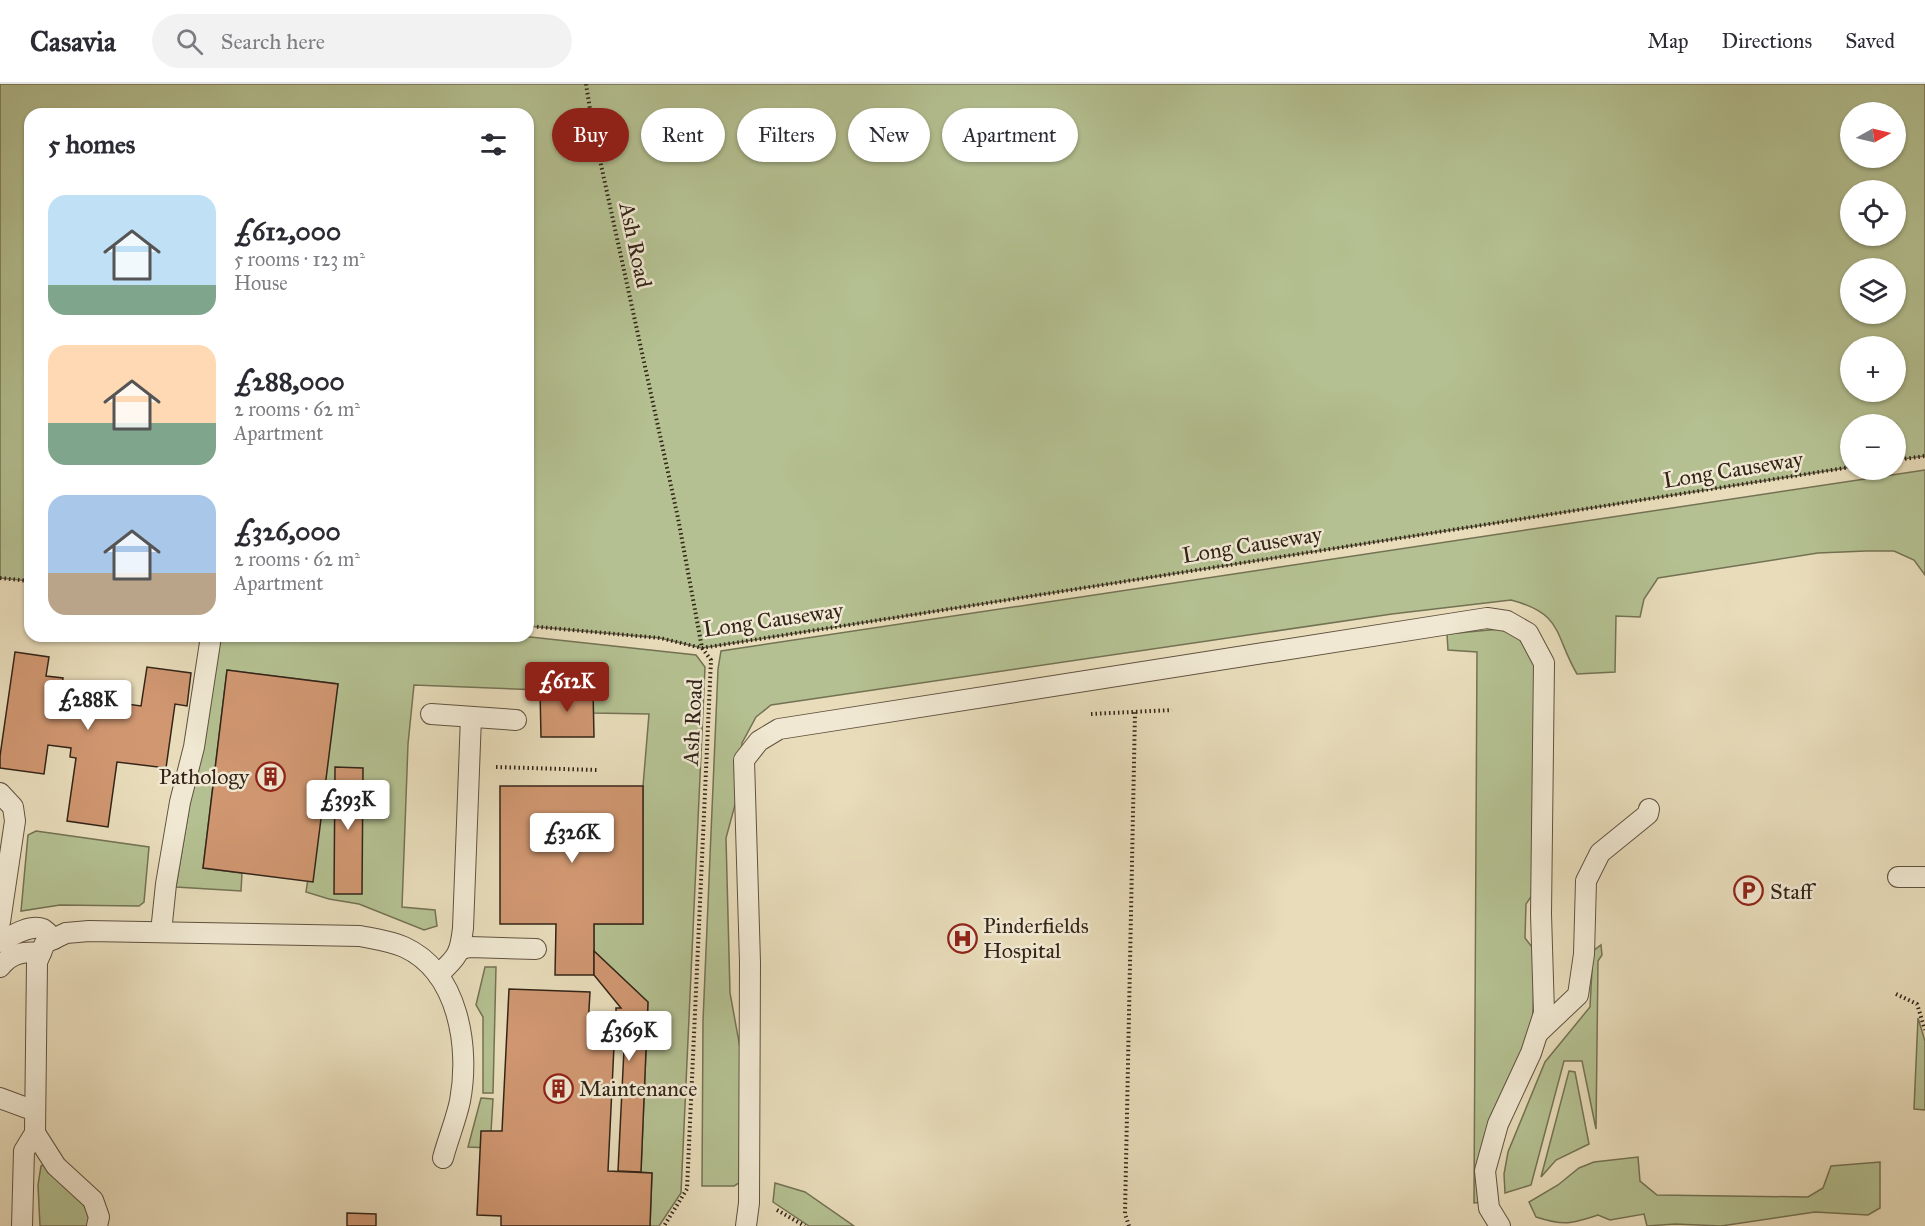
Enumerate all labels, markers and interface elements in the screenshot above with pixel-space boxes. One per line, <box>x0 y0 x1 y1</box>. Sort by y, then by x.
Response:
search box <box>152 14 572 68</box>
text: Casavia <box>30 24 116 59</box>
icon: search <box>173 25 206 58</box>
text: Search here <box>221 28 325 55</box>
text: Map <box>1648 28 1689 54</box>
text: Directions <box>1722 28 1812 54</box>
text: Saved <box>1845 28 1895 54</box>
north arrow <box>1840 102 1906 168</box>
map controls <box>1840 102 1906 480</box>
chip: Buy <box>552 108 629 162</box>
chip: Rent <box>641 108 725 162</box>
chip: Filters <box>737 108 836 162</box>
chip: New <box>848 108 930 162</box>
chip: Apartment <box>942 108 1078 162</box>
text: 5 homes <box>48 128 135 160</box>
icon: filters <box>477 128 510 161</box>
button: locate <box>1840 180 1906 246</box>
street label: Ash Road <box>613 199 658 290</box>
text: £612,000 <box>234 215 341 247</box>
icon: home <box>96 219 168 291</box>
text: 5 rooms · 123 m² <box>234 247 365 271</box>
button: layers <box>1840 258 1906 324</box>
text: House <box>234 271 288 295</box>
button: + <box>1840 336 1906 402</box>
text: £288,000 <box>234 365 345 397</box>
icon: home <box>96 369 168 441</box>
text: 2 rooms · 62 m² <box>234 397 360 421</box>
button: − <box>1840 414 1906 480</box>
text: Apartment <box>234 421 323 445</box>
street label: Long Causeway <box>1661 445 1806 494</box>
text: £326,000 <box>234 515 341 547</box>
icon: home <box>96 519 168 591</box>
street label: Long Causeway <box>1180 520 1325 569</box>
text: 2 rooms · 62 m² <box>234 547 360 571</box>
text: Apartment <box>234 571 323 595</box>
street label: Long Causeway <box>701 596 846 643</box>
pin: £612K <box>525 662 609 713</box>
text: £612K <box>539 669 595 693</box>
street label: Ash Road <box>677 678 708 767</box>
pin: £288K <box>46 680 130 731</box>
text: £288K <box>58 687 118 711</box>
building icon: Pathology <box>254 760 286 792</box>
place label: Pathology <box>159 763 250 790</box>
pin: £393K <box>306 780 390 831</box>
text: £393K <box>321 787 375 811</box>
pin: £326K <box>530 813 614 864</box>
text: £326K <box>544 820 600 844</box>
parking icon: Staff <box>1733 875 1765 907</box>
place label: Staff <box>1770 878 1817 905</box>
place label: Pinderfields Hospital <box>983 912 1089 964</box>
hospital icon: Pinderfields Hospital <box>946 922 978 954</box>
pin: £369K <box>587 1011 671 1062</box>
text: £369K <box>600 1018 658 1042</box>
building icon: Maintenance <box>542 1072 574 1104</box>
place label: Maintenance <box>579 1075 697 1102</box>

